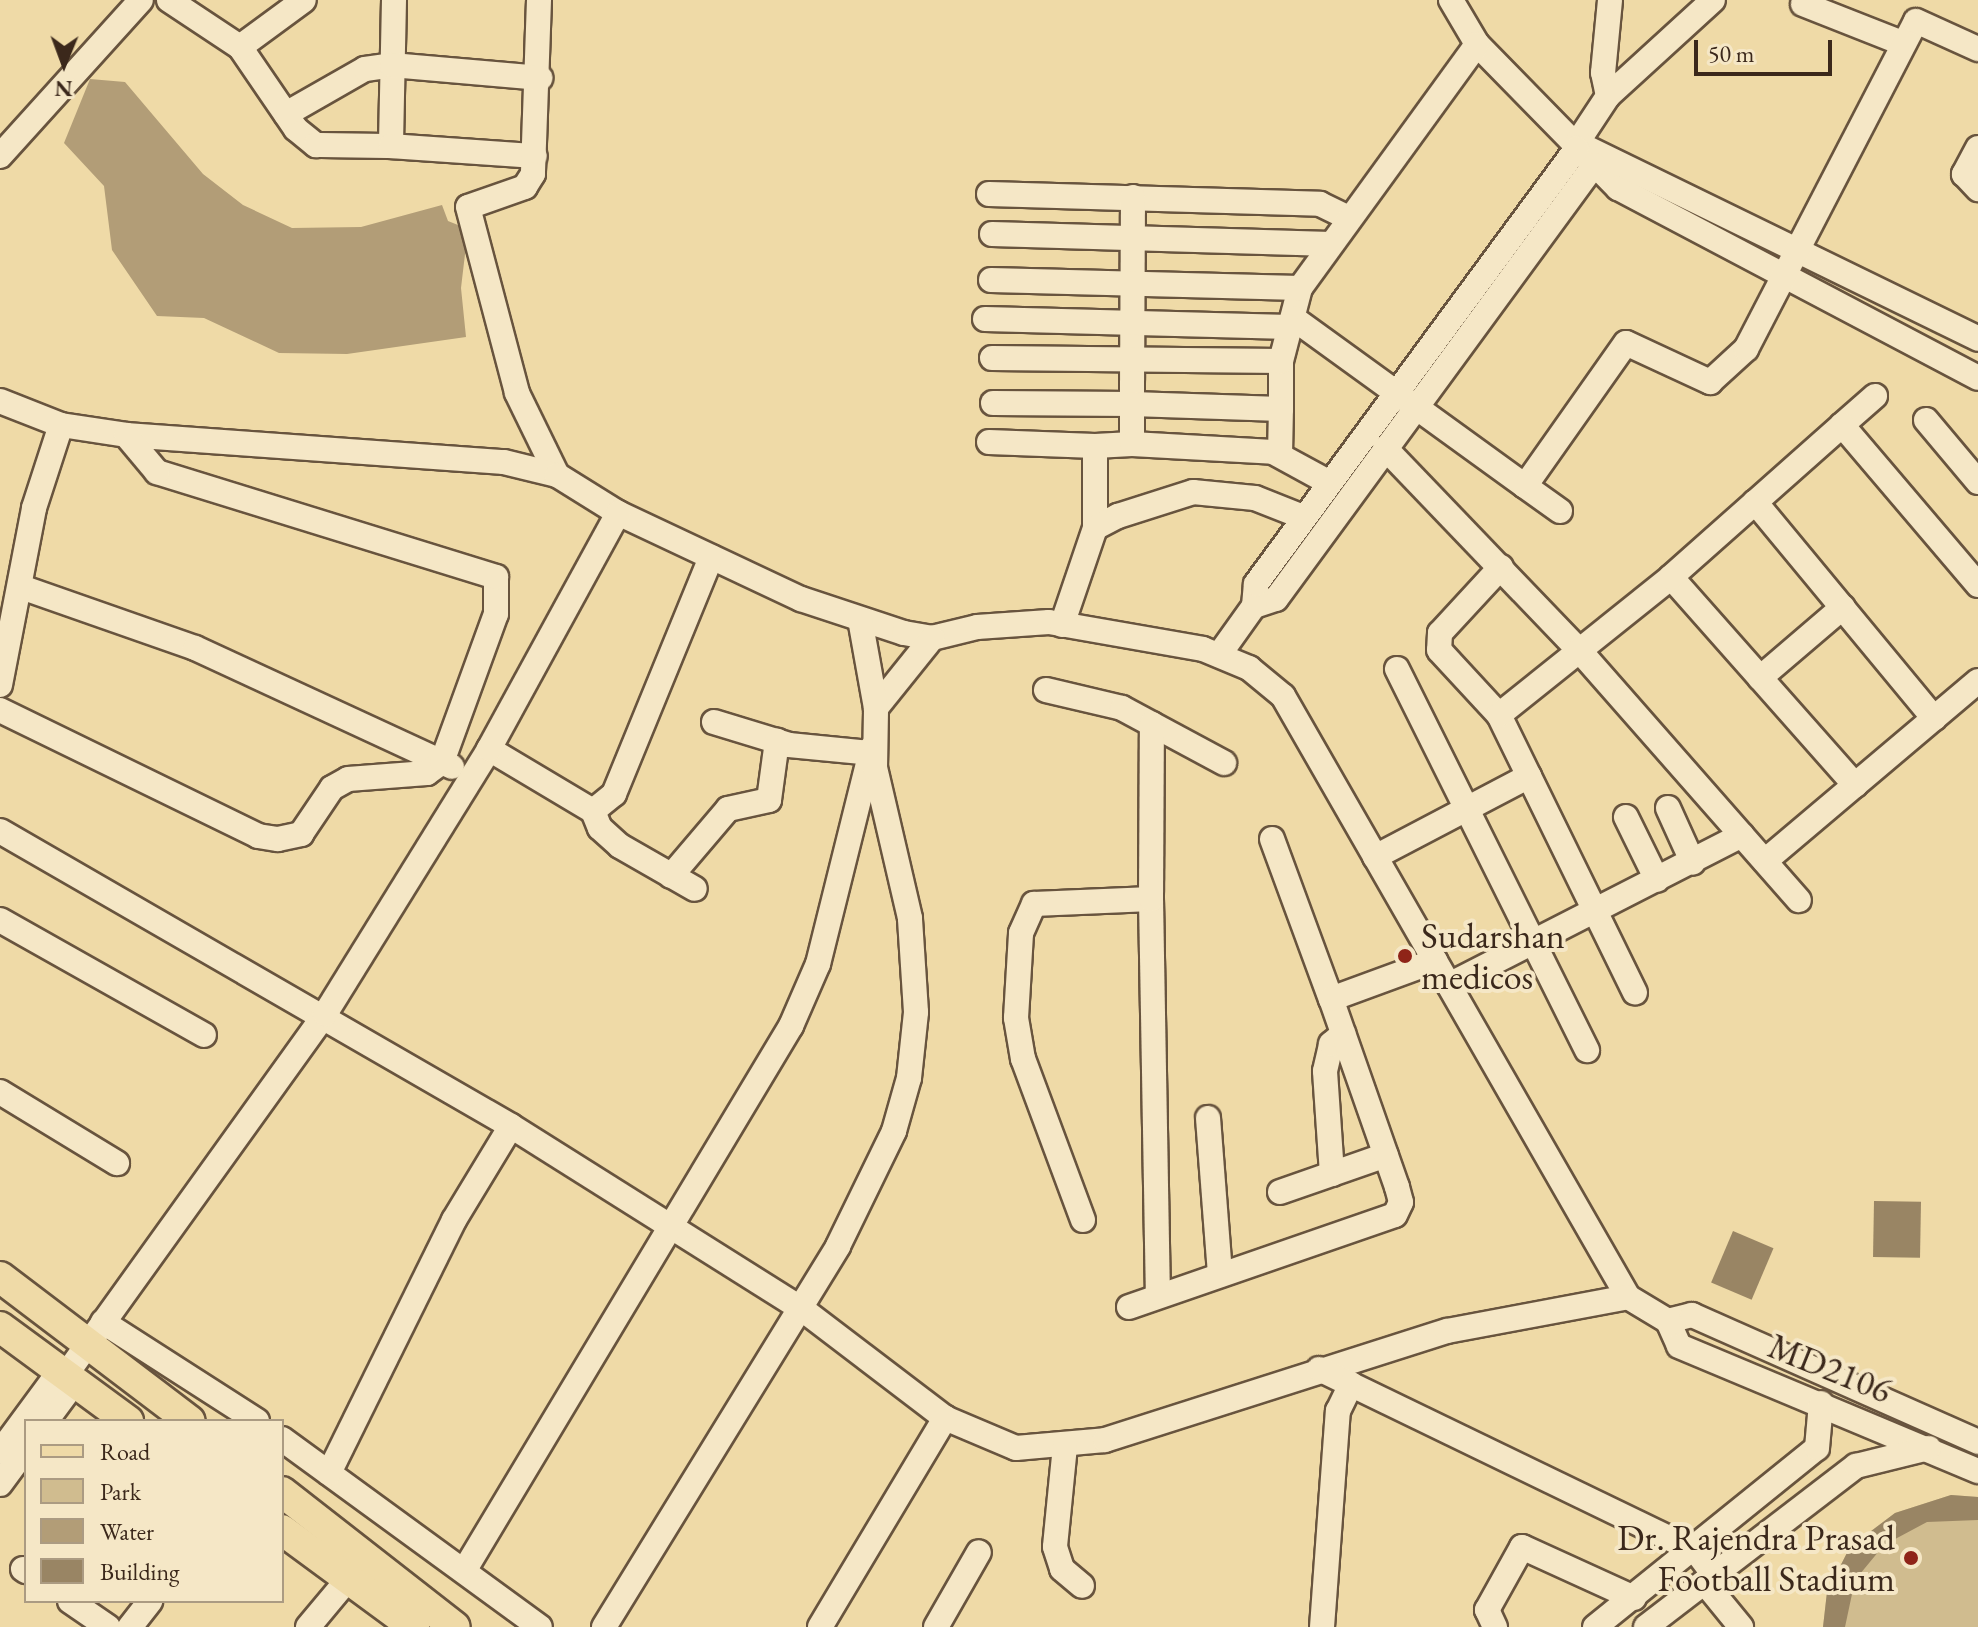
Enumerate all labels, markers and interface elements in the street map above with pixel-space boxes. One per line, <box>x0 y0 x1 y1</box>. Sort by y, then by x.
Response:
north arrow <box>24 24 104 104</box>
scale bar <box>1698 24 1836 74</box>
text: 50 m <box>1708 38 1755 69</box>
text: N <box>54 74 73 103</box>
place label: Sudarshan medicos <box>1421 913 1565 998</box>
marker: Sudarshan medicos <box>1396 947 1414 965</box>
street label: MD2106 <box>1762 1324 1898 1412</box>
legend <box>24 1419 284 1603</box>
text: Road <box>100 1436 150 1467</box>
text: Park <box>100 1476 141 1507</box>
place label: Dr. Rajendra Prasad Football Stadium <box>1617 1515 1895 1600</box>
text: Water <box>100 1516 154 1547</box>
marker: Dr. Rajendra Prasad Football Stadium <box>1902 1549 1920 1567</box>
text: Building <box>100 1556 180 1587</box>

